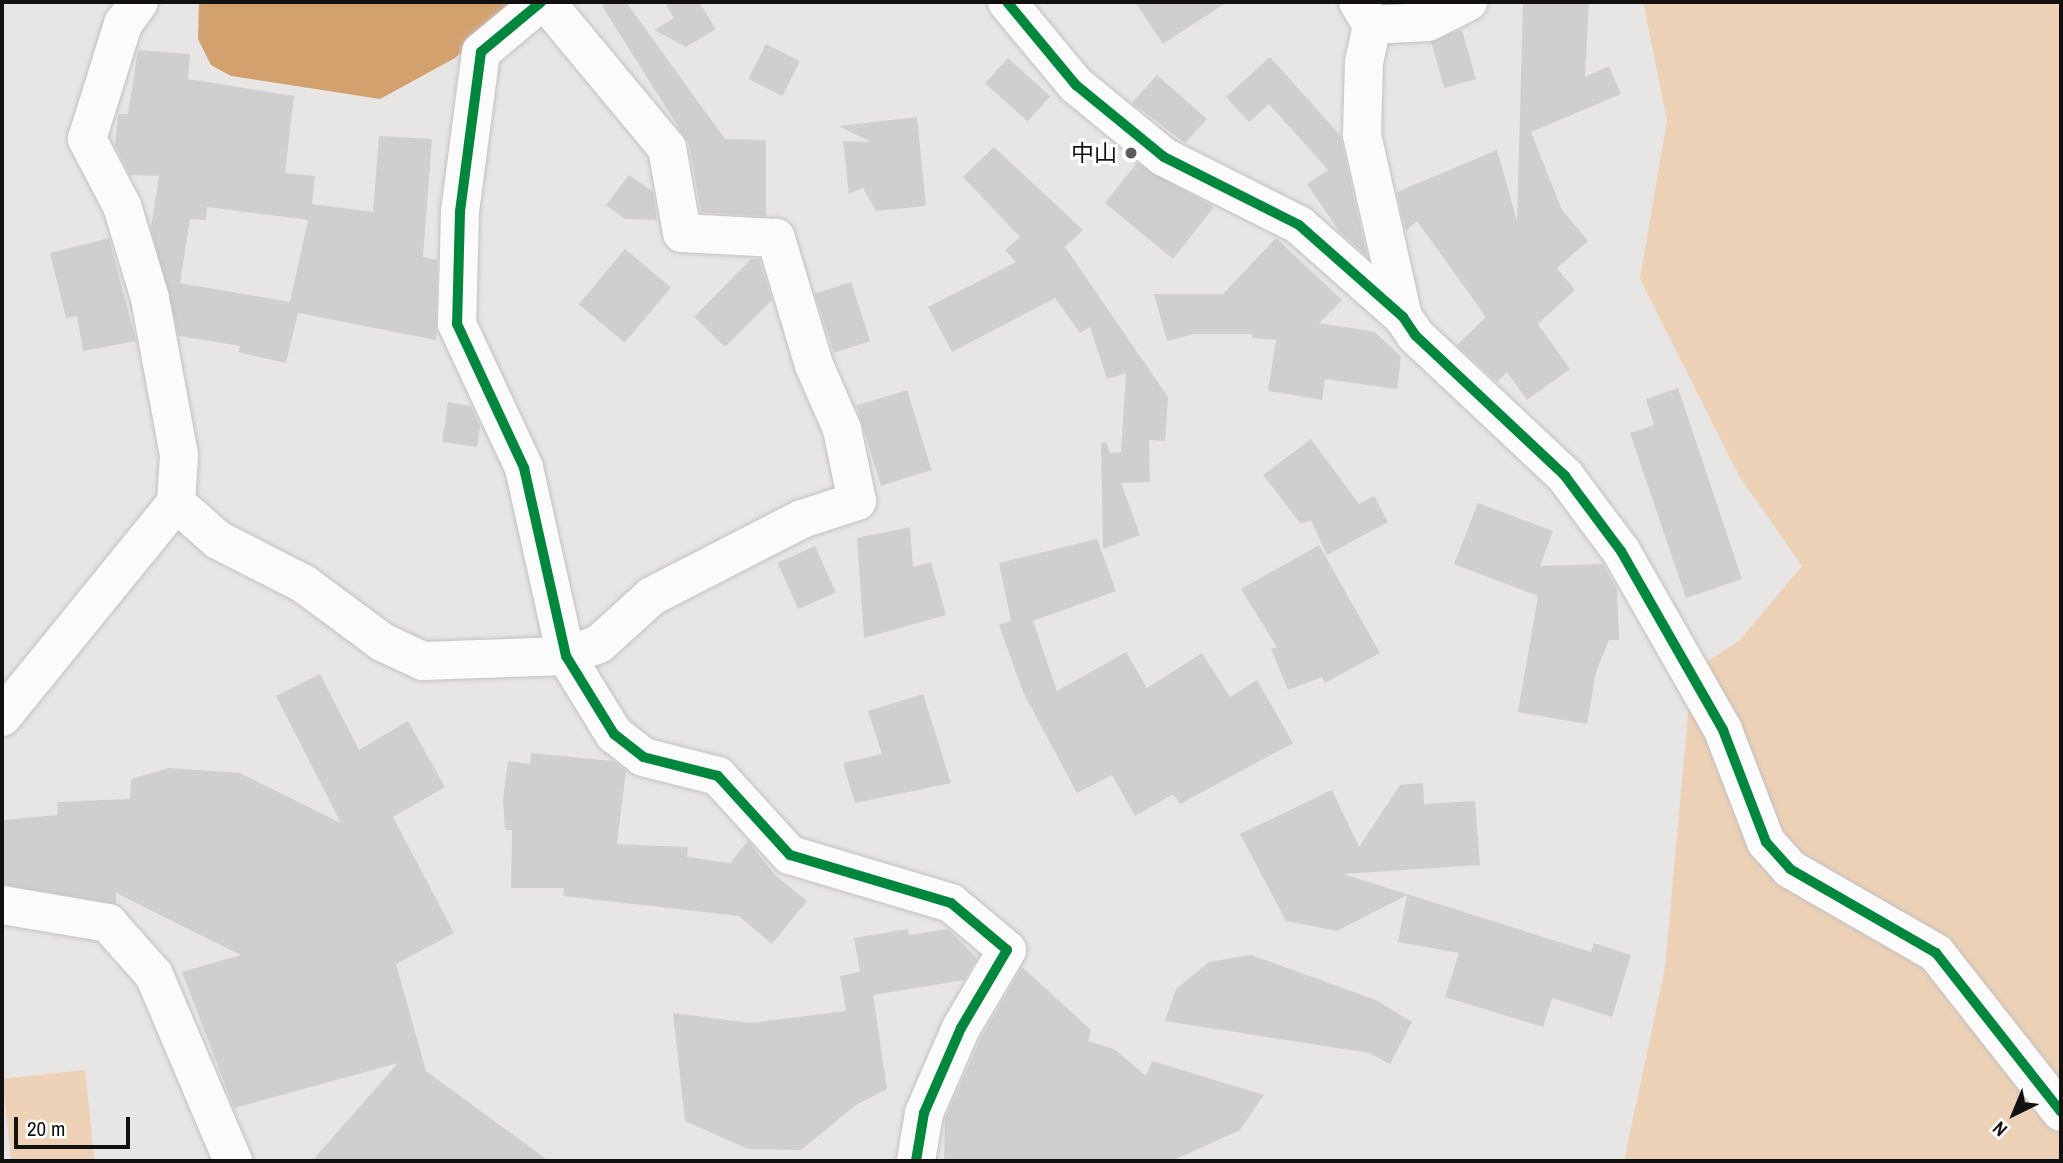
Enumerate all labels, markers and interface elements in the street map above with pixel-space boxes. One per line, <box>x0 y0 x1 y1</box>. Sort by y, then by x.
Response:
place label: 中山 <box>1071 139 1117 167</box>
marker: 中山 <box>1123 145 1139 161</box>
north arrow <box>1979 1079 2049 1149</box>
scale bar <box>18 1104 133 1148</box>
text: 20 m <box>27 1114 65 1143</box>
text: N <box>1987 1116 2013 1143</box>

